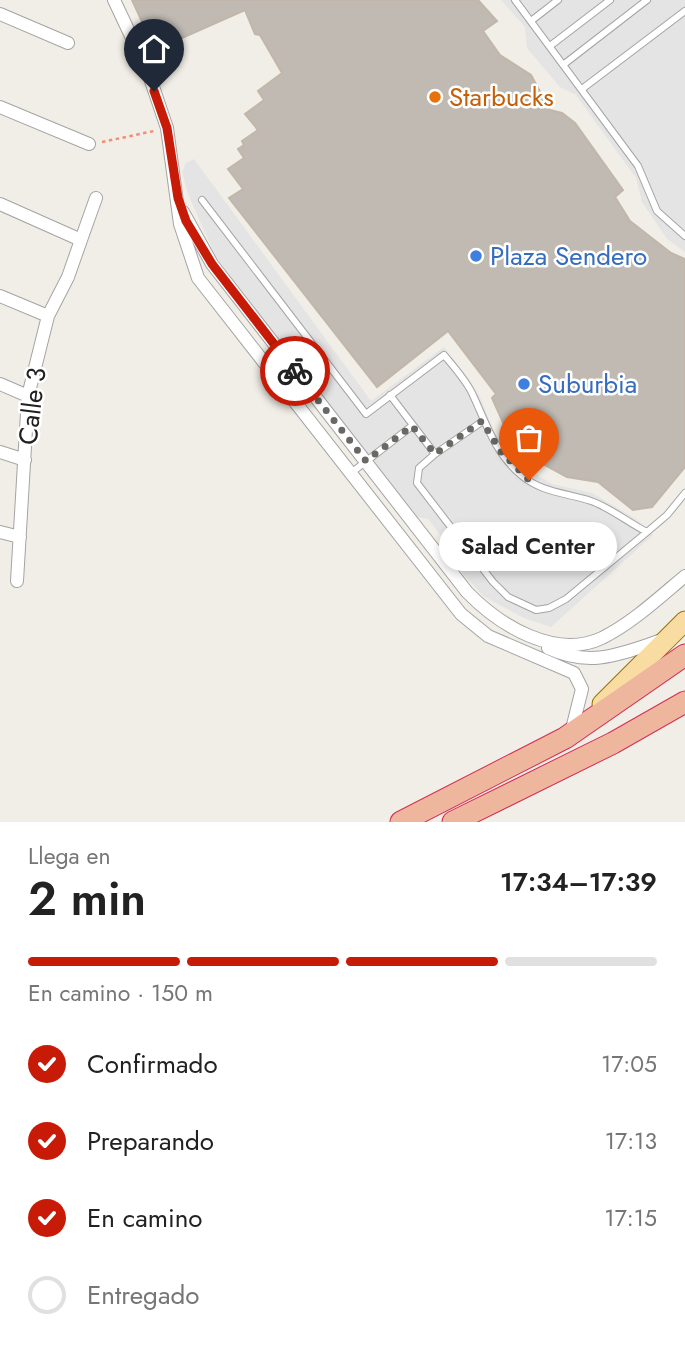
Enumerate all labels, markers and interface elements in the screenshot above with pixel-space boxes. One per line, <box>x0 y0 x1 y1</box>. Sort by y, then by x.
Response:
pin <box>124 19 184 91</box>
icon: home <box>135 30 173 68</box>
place label: Starbucks <box>449 78 554 116</box>
marker: Starbucks <box>427 89 443 105</box>
place label: Plaza Sendero <box>490 237 647 275</box>
marker: Plaza Sendero <box>468 248 484 264</box>
courier <box>260 336 330 406</box>
icon: bike <box>276 352 314 390</box>
street label: Calle 3 <box>8 365 56 447</box>
place label: Suburbia <box>538 365 637 403</box>
marker: Suburbia <box>516 376 532 392</box>
pin <box>499 408 559 480</box>
icon: bag <box>510 419 548 457</box>
callout: Salad Center <box>440 522 618 571</box>
text: Salad Center <box>461 529 595 563</box>
text: Llega en <box>28 839 110 873</box>
text: 17:34–17:39 <box>500 863 657 901</box>
text: 2 min <box>28 866 146 932</box>
text: En camino · 150 m <box>28 976 213 1010</box>
icon: check <box>28 1045 66 1083</box>
text: Confirmado <box>87 1045 218 1083</box>
text: 17:05 <box>601 1047 657 1081</box>
icon: check <box>28 1122 66 1160</box>
text: Preparando <box>87 1122 214 1160</box>
text: 17:13 <box>605 1124 657 1158</box>
icon: check <box>28 1199 66 1237</box>
text: En camino <box>87 1199 203 1237</box>
text: 17:15 <box>604 1201 657 1235</box>
text: Entregado <box>87 1276 199 1314</box>

